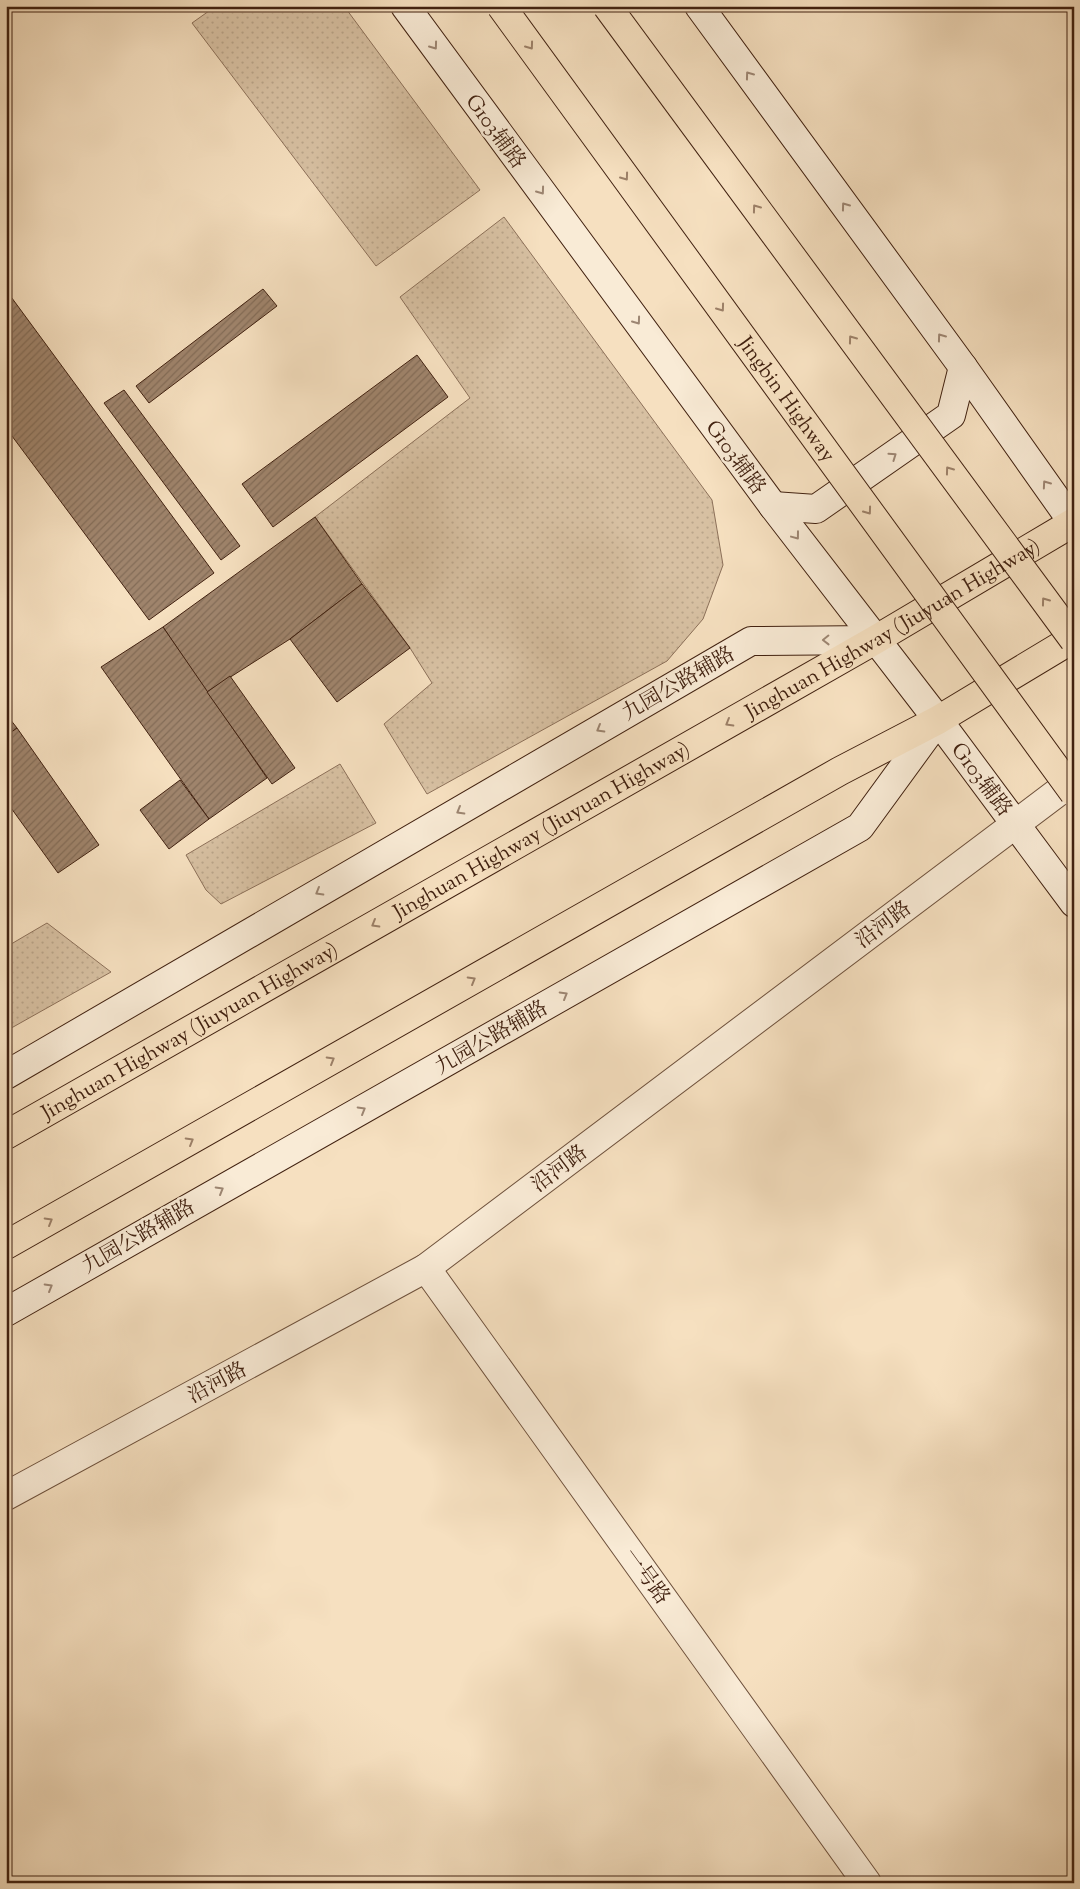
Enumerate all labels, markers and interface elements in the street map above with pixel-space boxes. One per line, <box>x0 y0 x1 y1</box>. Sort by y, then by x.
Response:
one-way arrow <box>428 40 437 49</box>
one-way arrow <box>524 40 533 50</box>
one-way arrow <box>747 72 755 81</box>
street label: G103辅路 <box>457 89 532 176</box>
one-way arrow <box>620 171 628 180</box>
one-way arrow <box>534 185 544 194</box>
one-way arrow <box>843 203 851 212</box>
one-way arrow <box>753 204 762 214</box>
one-way arrow <box>715 302 724 312</box>
one-way arrow <box>631 315 640 325</box>
street label: Jingbin Highway <box>729 330 842 470</box>
one-way arrow <box>939 334 947 343</box>
one-way arrow <box>849 335 858 345</box>
street label: G103辅路 <box>697 415 772 502</box>
one-way arrow <box>887 453 896 462</box>
one-way arrow <box>946 467 954 476</box>
one-way arrow <box>1043 480 1052 490</box>
one-way arrow <box>862 505 871 514</box>
one-way arrow <box>790 530 799 540</box>
street label: Jinghuan Highway (Jiuyuan Highway) <box>739 532 1047 728</box>
one-way arrow <box>1042 597 1051 607</box>
one-way arrow <box>822 635 830 645</box>
street label: 九园公路辅路 <box>617 640 741 729</box>
one-way arrow <box>726 716 735 726</box>
one-way arrow <box>596 722 605 732</box>
street label: Jinghuan Highway (Jiuyuan Highway) <box>388 735 696 929</box>
street label: G103辅路 <box>943 737 1018 823</box>
one-way arrow <box>456 804 465 814</box>
one-way arrow <box>316 886 325 896</box>
street label: 沿河路 <box>850 895 918 957</box>
one-way arrow <box>372 918 381 928</box>
street label: Jinghuan Highway (Jiuyuan Highway) <box>36 936 344 1129</box>
one-way arrow <box>467 976 476 986</box>
one-way arrow <box>559 991 568 1001</box>
street label: 九园公路辅路 <box>430 994 554 1083</box>
one-way arrow <box>326 1057 335 1067</box>
one-way arrow <box>356 1106 365 1116</box>
one-way arrow <box>184 1137 193 1147</box>
street label: 沿河路 <box>526 1139 594 1201</box>
one-way arrow <box>215 1186 224 1196</box>
street label: 九园公路辅路 <box>77 1193 201 1282</box>
one-way arrow <box>43 1218 52 1228</box>
one-way arrow <box>43 1284 52 1294</box>
street label: 沿河路 <box>183 1356 253 1412</box>
street label: 一号路 <box>615 1543 676 1611</box>

